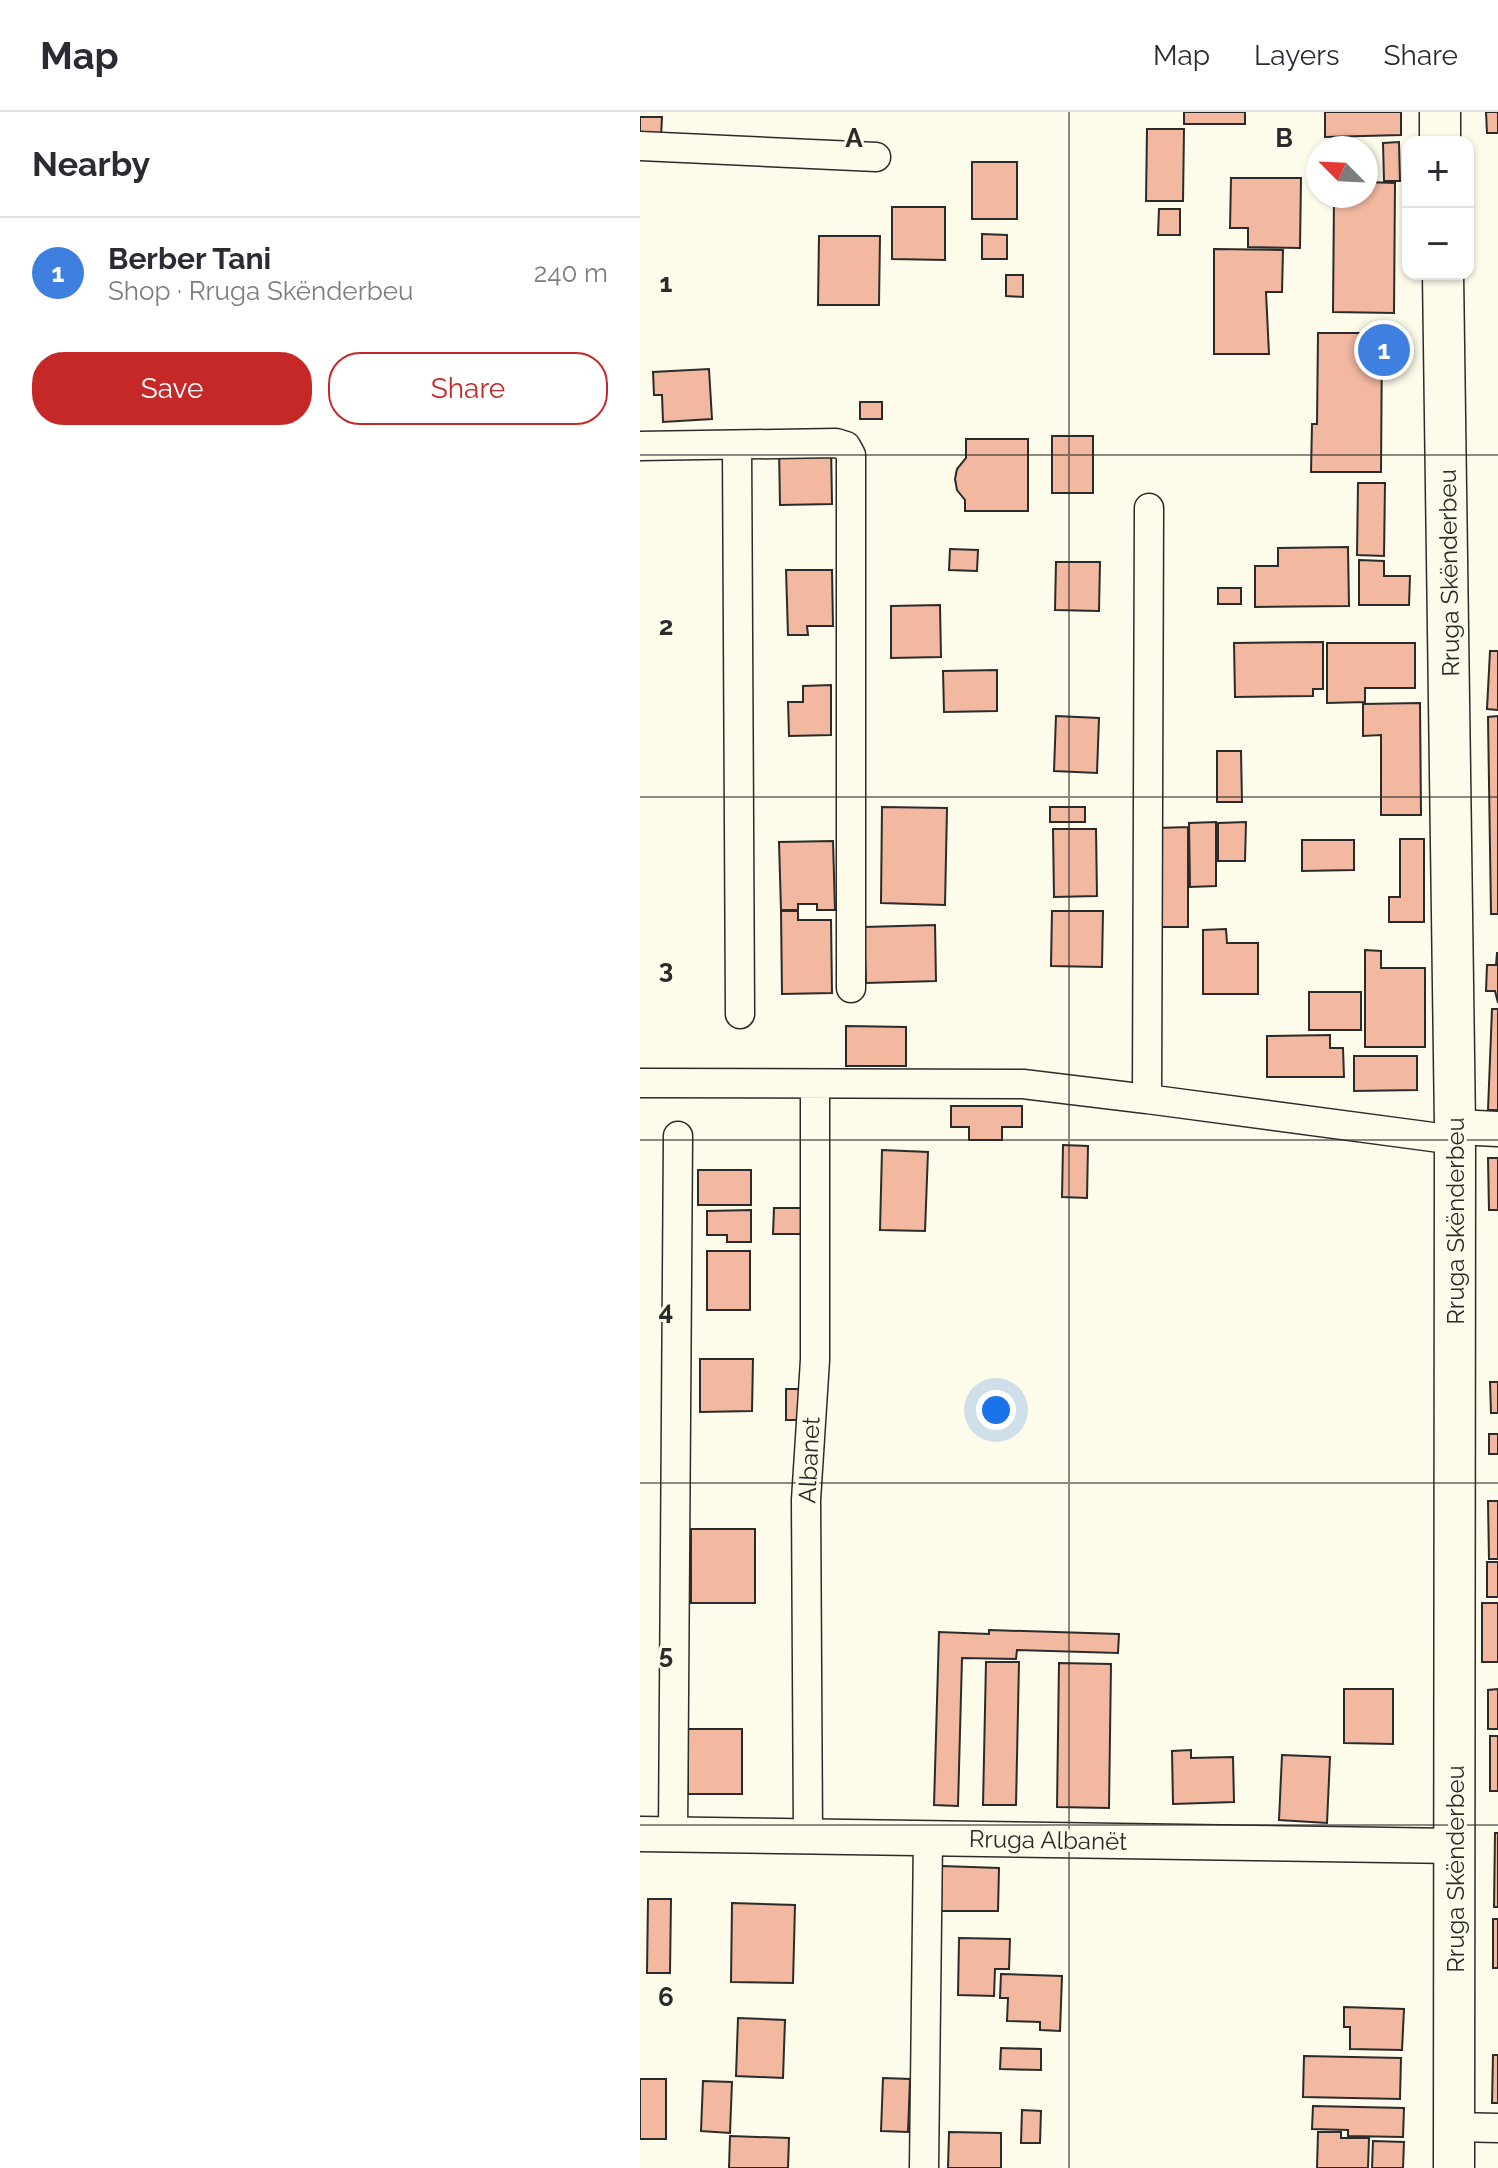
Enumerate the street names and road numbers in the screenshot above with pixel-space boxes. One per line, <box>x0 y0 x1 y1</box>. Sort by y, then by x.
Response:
street label: Rruga Skënderbeu <box>1433 469 1465 677</box>
street label: Rruga Skënderbeu <box>1441 1117 1470 1325</box>
street label: Albanet <box>792 1416 826 1504</box>
street label: Rruga Skënderbeu <box>1441 1765 1470 1973</box>
street label: Rruga Albanët <box>969 1824 1127 1856</box>

